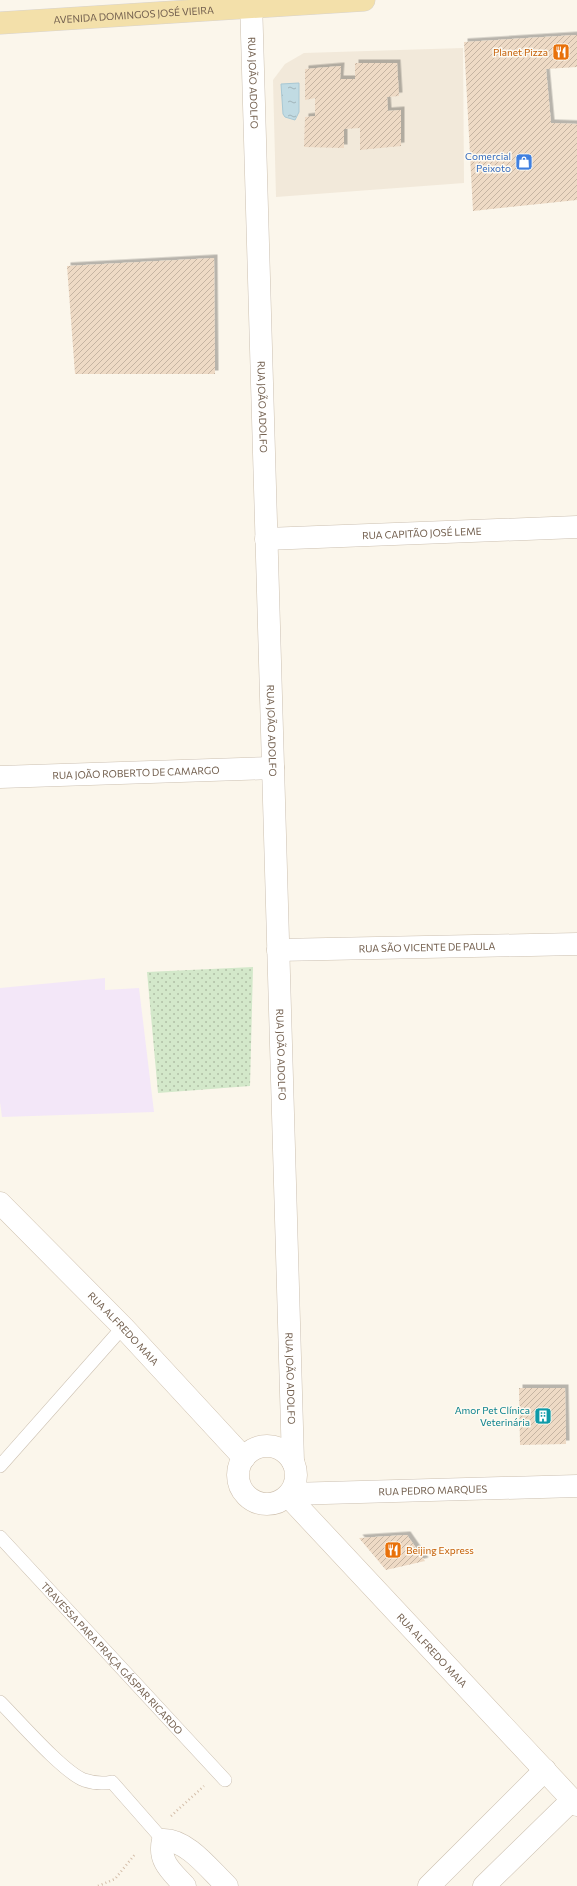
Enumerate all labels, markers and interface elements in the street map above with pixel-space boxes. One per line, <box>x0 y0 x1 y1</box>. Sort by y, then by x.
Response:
street label: AVENIDA DOMINGOS JOSÉ VIEIRA <box>53 3 214 26</box>
street label: RUA JOÃO ADOLFO <box>246 37 261 129</box>
restaurant icon: Planet Pizza <box>551 42 571 62</box>
place label: Planet Pizza <box>493 46 548 58</box>
place label: Comercial Peixoto <box>465 150 511 174</box>
shop icon: Comercial Peixoto <box>514 152 534 172</box>
street label: RUA JOÃO ADOLFO <box>255 361 270 453</box>
street label: RUA CAPITÃO JOSÉ LEME <box>362 525 482 541</box>
street label: RUA JOÃO ADOLFO <box>265 685 279 777</box>
street label: RUA JOÃO ROBERTO DE CAMARGO <box>52 764 220 781</box>
street label: RUA SÃO VICENTE DE PAULA <box>358 940 496 954</box>
street label: RUA JOÃO ADOLFO <box>274 1008 289 1101</box>
street label: RUA ALFREDO MAIA <box>86 1289 161 1368</box>
street label: RUA JOÃO ADOLFO <box>283 1332 298 1425</box>
place label: Amor Pet Clínica Veterinária <box>455 1404 530 1428</box>
building icon: Amor Pet Clínica Veterinária <box>533 1406 553 1426</box>
street label: RUA PEDRO MARQUES <box>378 1482 488 1498</box>
restaurant icon: Beijing Express <box>383 1540 403 1560</box>
place label: Beijing Express <box>406 1544 474 1556</box>
street label: TRAVESSA PARA PRAÇA GÁSPAR RICARDO <box>39 1579 185 1737</box>
street label: RUA ALFREDO MAIA <box>395 1611 470 1690</box>

